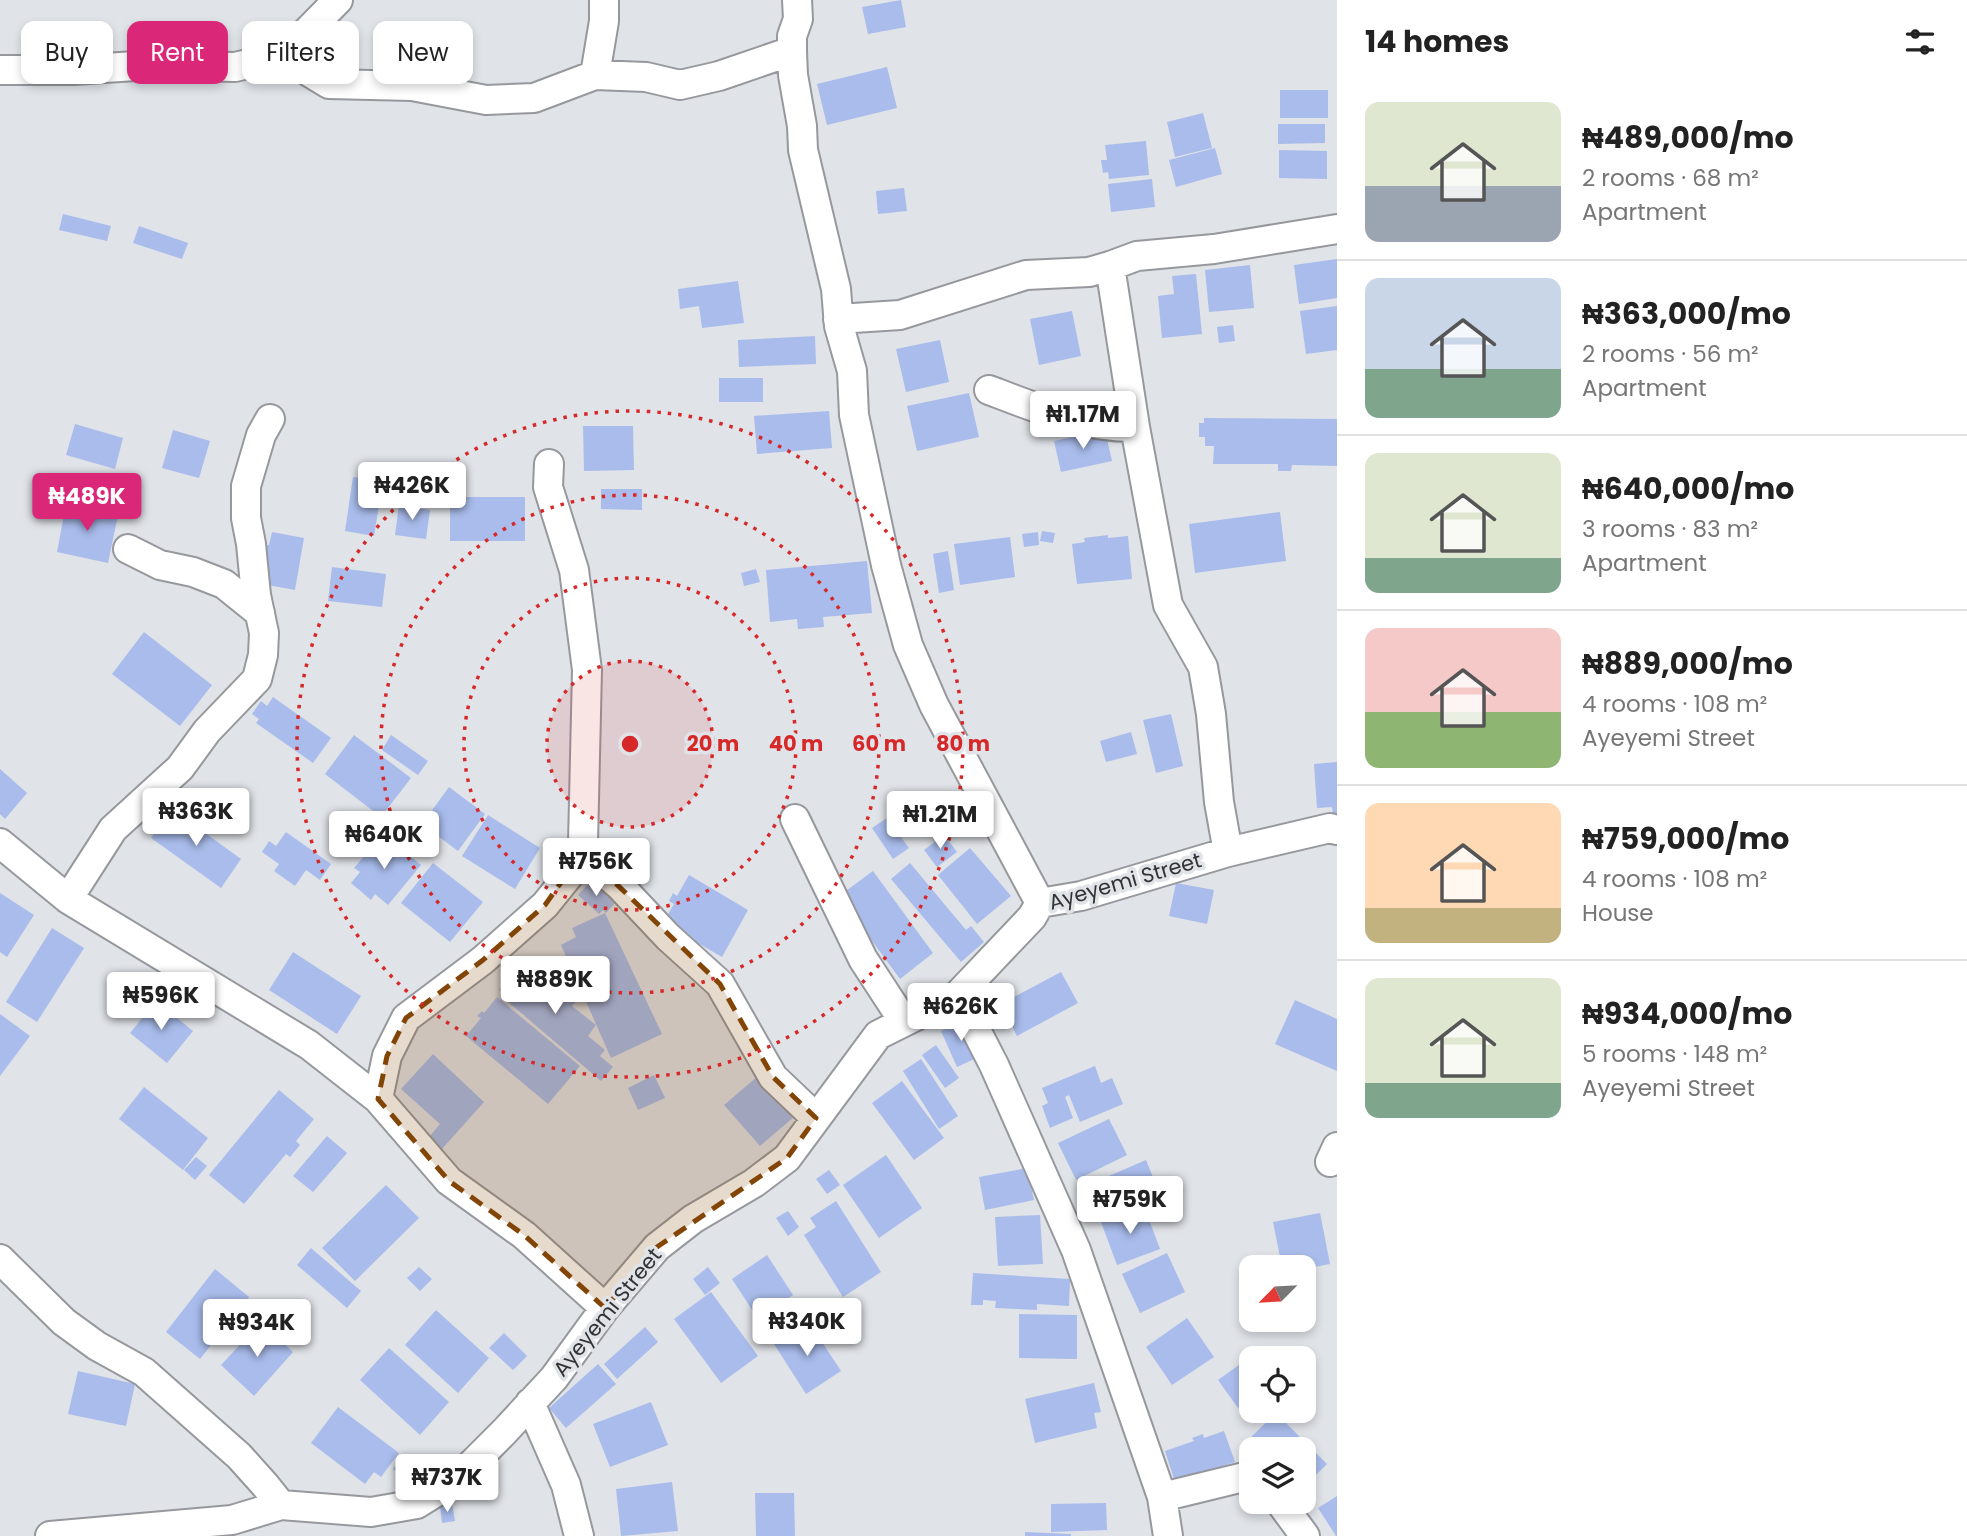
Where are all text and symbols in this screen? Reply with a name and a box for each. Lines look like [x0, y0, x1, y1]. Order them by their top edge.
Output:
text: 14 homes [1365, 20, 1509, 63]
chip: Buy [21, 21, 113, 84]
chip: Rent [127, 21, 228, 84]
chip: Filters [242, 21, 359, 84]
chip: New [373, 21, 473, 84]
icon: filters [1901, 23, 1939, 61]
text: ₦489,000/mo [1582, 116, 1794, 159]
icon: home [1421, 130, 1505, 214]
text: 2 rooms · 68 m² [1582, 162, 1759, 194]
text: Apartment [1582, 196, 1707, 228]
text: ₦363,000/mo [1582, 292, 1791, 335]
icon: home [1421, 306, 1505, 390]
text: 2 rooms · 56 m² [1582, 338, 1759, 370]
text: Apartment [1582, 372, 1707, 404]
pin: ₦1.17M [1026, 392, 1140, 451]
text: ₦1.17M [1046, 398, 1120, 430]
pin: ₦426K [363, 462, 461, 522]
text: ₦640,000/mo [1582, 467, 1794, 510]
text: ₦426K [374, 469, 450, 501]
pin: ₦489K [38, 474, 136, 533]
text: ₦489K [48, 480, 126, 512]
icon: home [1421, 481, 1505, 565]
text: 3 rooms · 83 m² [1582, 513, 1758, 545]
text: Apartment [1582, 547, 1707, 579]
text: ₦889,000/mo [1582, 642, 1793, 685]
icon: home [1421, 656, 1505, 740]
text: 4 rooms · 108 m² [1582, 688, 1767, 720]
text: Ayeyemi Street [1582, 722, 1755, 754]
text: 20 m [687, 729, 739, 758]
text: 40 m [769, 729, 823, 758]
text: 60 m [852, 729, 906, 758]
text: 80 m [936, 729, 990, 758]
centre of rings [618, 732, 642, 756]
pin: ₦363K [147, 788, 245, 848]
pin: ₦1.21M [883, 792, 997, 851]
text: ₦363K [158, 795, 234, 827]
text: ₦1.21M [903, 798, 977, 830]
pin: ₦640K [335, 812, 433, 871]
text: ₦759,000/mo [1582, 817, 1789, 860]
text: ₦640K [345, 818, 423, 850]
icon: home [1421, 831, 1505, 915]
pin: ₦756K [547, 838, 645, 898]
text: ₦756K [559, 845, 633, 877]
street label: Ayeyemi Street [1045, 845, 1205, 917]
text: 4 rooms · 108 m² [1582, 863, 1767, 895]
text: House [1582, 897, 1654, 929]
pin: ₦889K [506, 956, 604, 1016]
text: ₦889K [517, 963, 593, 995]
pin: ₦596K [112, 972, 210, 1032]
text: ₦596K [123, 979, 199, 1011]
pin: ₦626K [912, 984, 1010, 1043]
text: ₦626K [923, 990, 999, 1022]
text: ₦934,000/mo [1582, 992, 1792, 1035]
icon: home [1421, 1006, 1505, 1090]
text: 5 rooms · 148 m² [1582, 1038, 1767, 1070]
text: Ayeyemi Street [1582, 1072, 1755, 1104]
pin: ₦759K [1081, 1176, 1179, 1236]
text: ₦759K [1093, 1183, 1167, 1215]
street label: Ayeyemi Street [546, 1242, 668, 1382]
north arrow [1239, 1255, 1316, 1332]
map controls [1239, 1255, 1316, 1514]
pin: ₦340K [758, 1298, 856, 1358]
pin: ₦934K [208, 1300, 306, 1359]
text: ₦340K [768, 1305, 846, 1337]
text: ₦934K [219, 1306, 295, 1338]
button: locate [1239, 1346, 1316, 1423]
button: layers [1239, 1437, 1316, 1514]
pin: ₦737K [398, 1454, 496, 1514]
text: ₦737K [411, 1461, 483, 1493]

